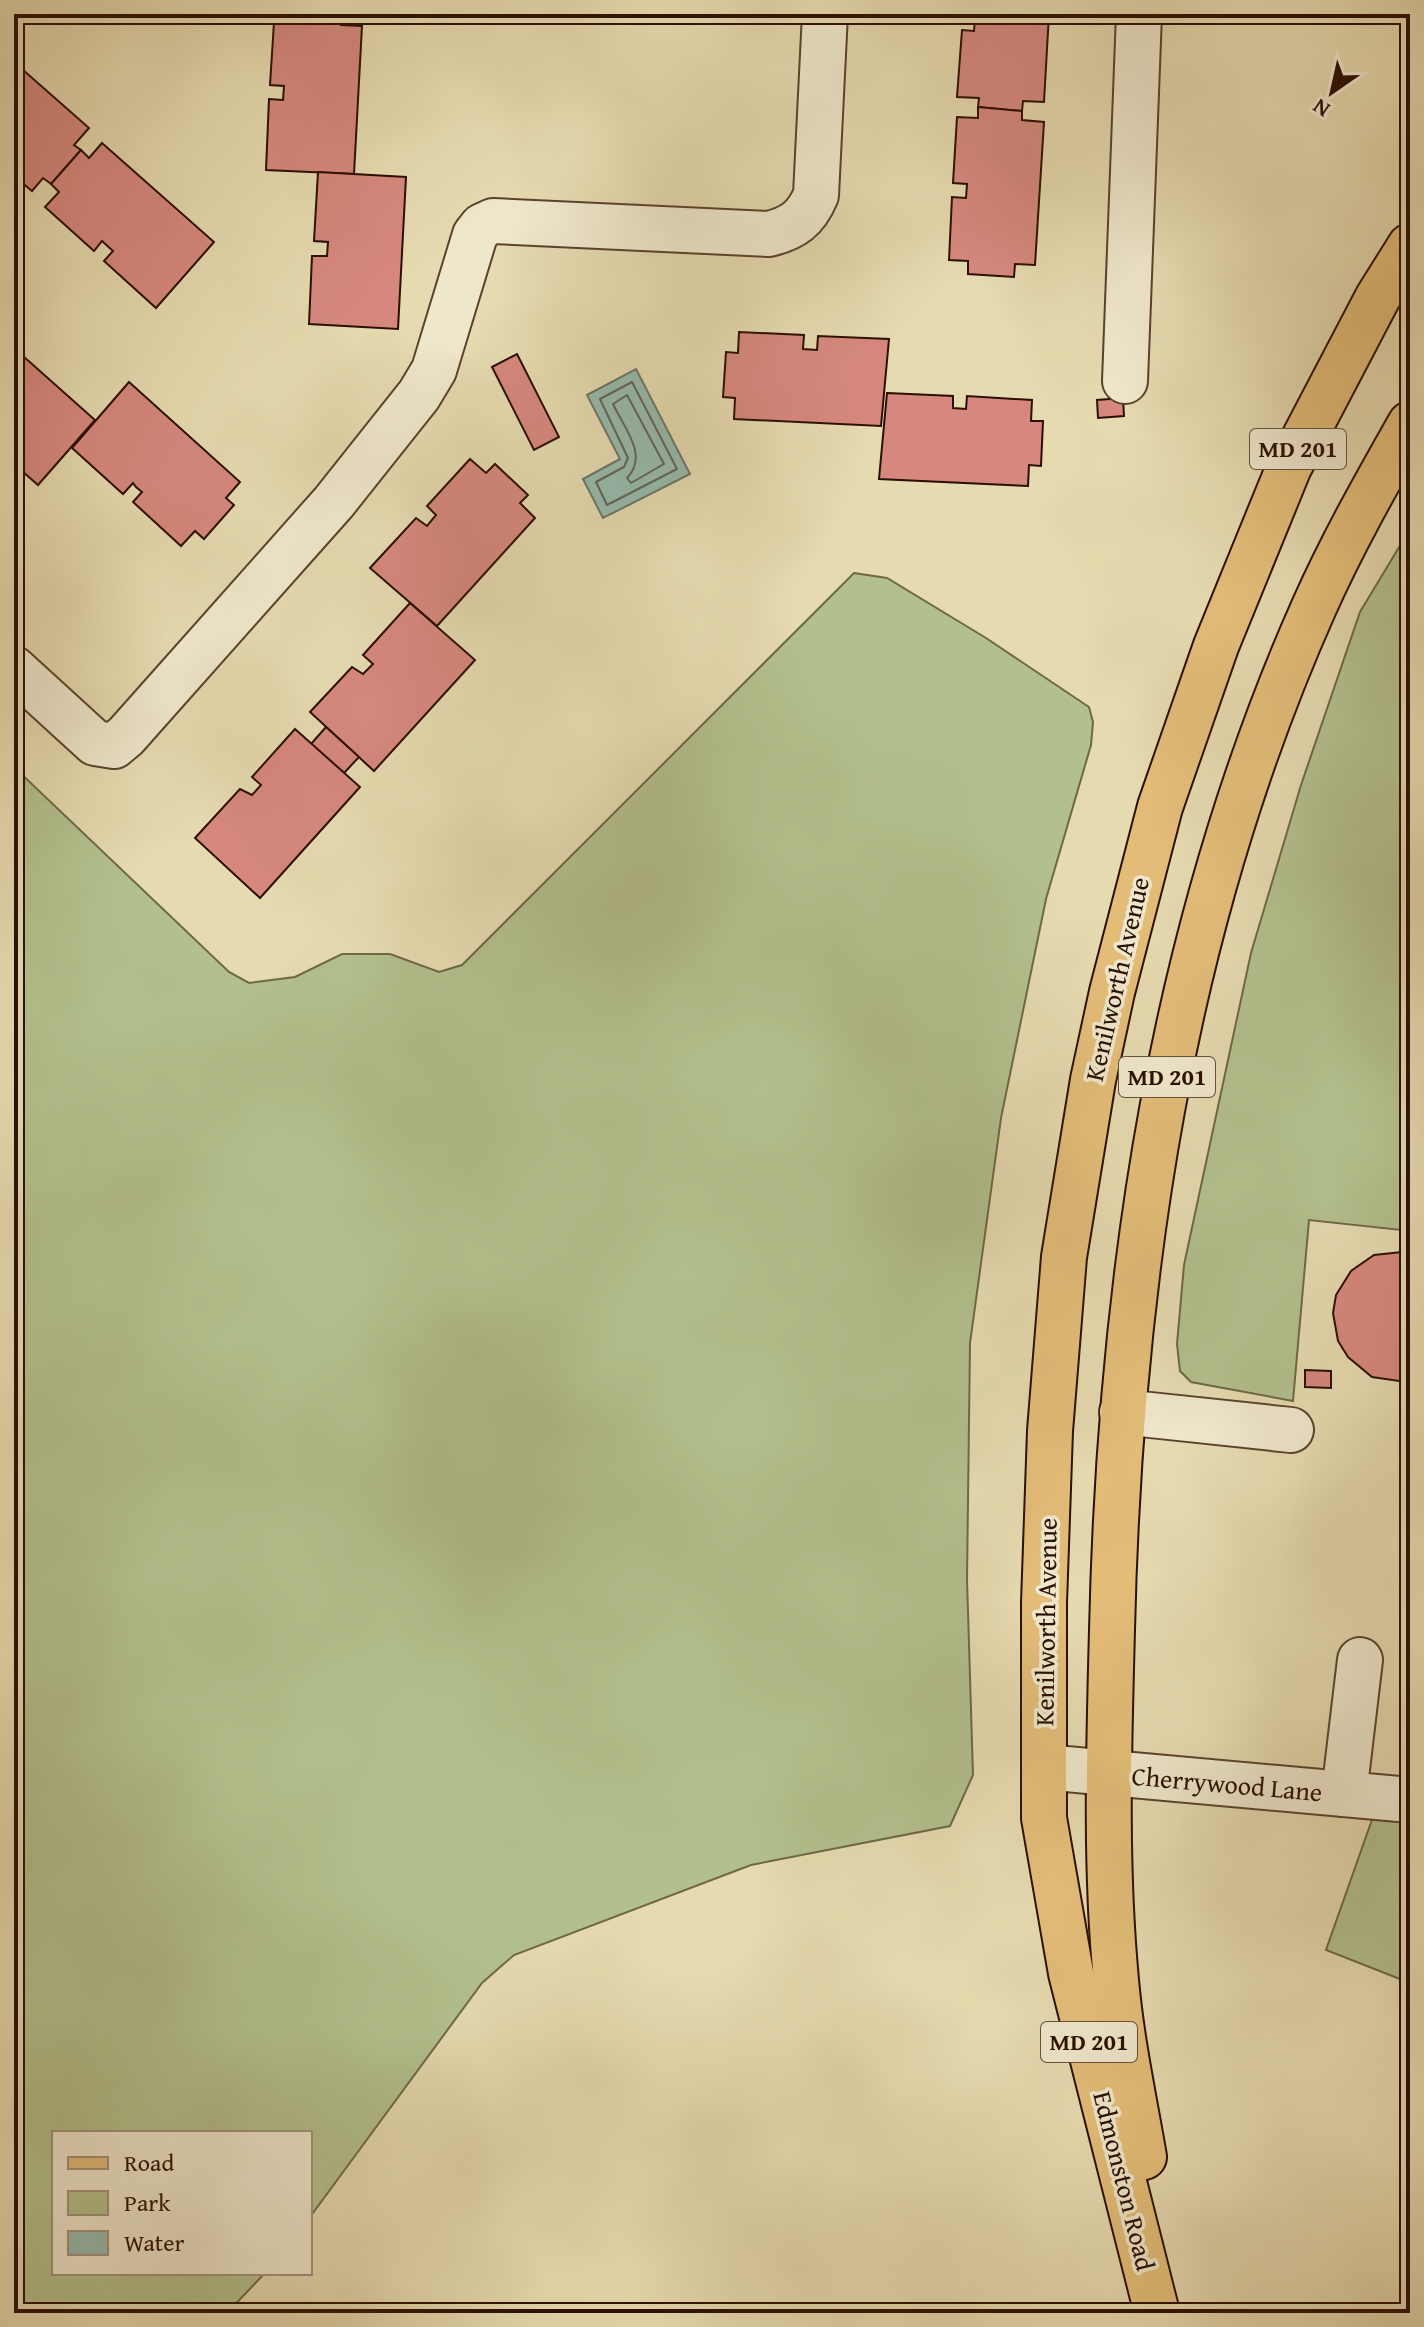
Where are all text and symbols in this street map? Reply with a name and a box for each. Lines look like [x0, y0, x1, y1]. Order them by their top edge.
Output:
north arrow [1292, 52, 1372, 132]
text: N [1306, 91, 1336, 126]
road number: MD 201 [1250, 429, 1346, 469]
street label: Kenilworth Avenue [1074, 873, 1159, 1085]
road number: MD 201 [1119, 1057, 1215, 1097]
street label: Kenilworth Avenue [1024, 1518, 1067, 1726]
street label: Cherrywood Lane [1130, 1756, 1324, 1811]
road number: MD 201 [1041, 2022, 1137, 2062]
street label: Edmonston Road [1083, 2087, 1166, 2275]
legend [52, 2131, 312, 2275]
text: Road [124, 2145, 174, 2180]
text: Park [124, 2185, 171, 2220]
text: Water [124, 2225, 185, 2260]

